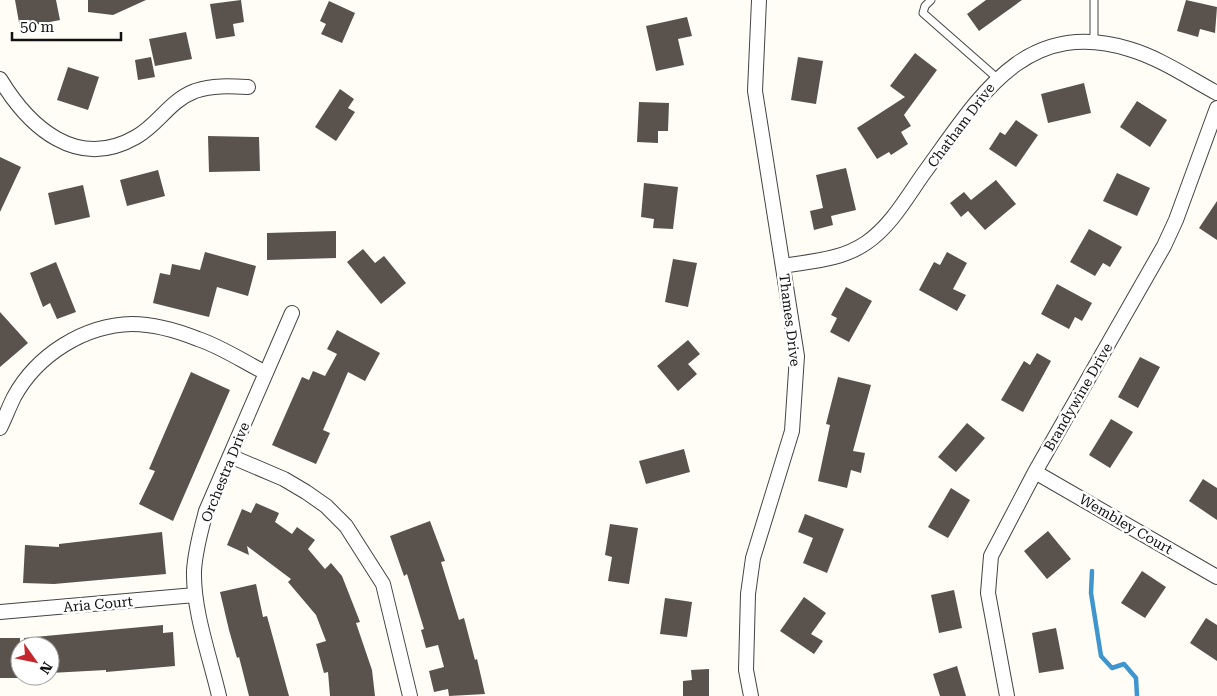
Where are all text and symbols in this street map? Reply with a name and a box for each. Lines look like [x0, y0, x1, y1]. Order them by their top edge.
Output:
scale bar [12, 10, 121, 42]
text: 50 m [20, 18, 55, 36]
street label: Chatham Drive [924, 80, 998, 170]
street label: Thames Drive [776, 273, 804, 368]
street label: Brandywine Drive [1041, 340, 1116, 454]
street label: Orchestra Drive [198, 419, 252, 524]
street label: Wembley Court [1076, 491, 1176, 557]
street label: Aria Court [63, 593, 133, 615]
north arrow [10, 636, 60, 686]
text: N [36, 659, 56, 677]

